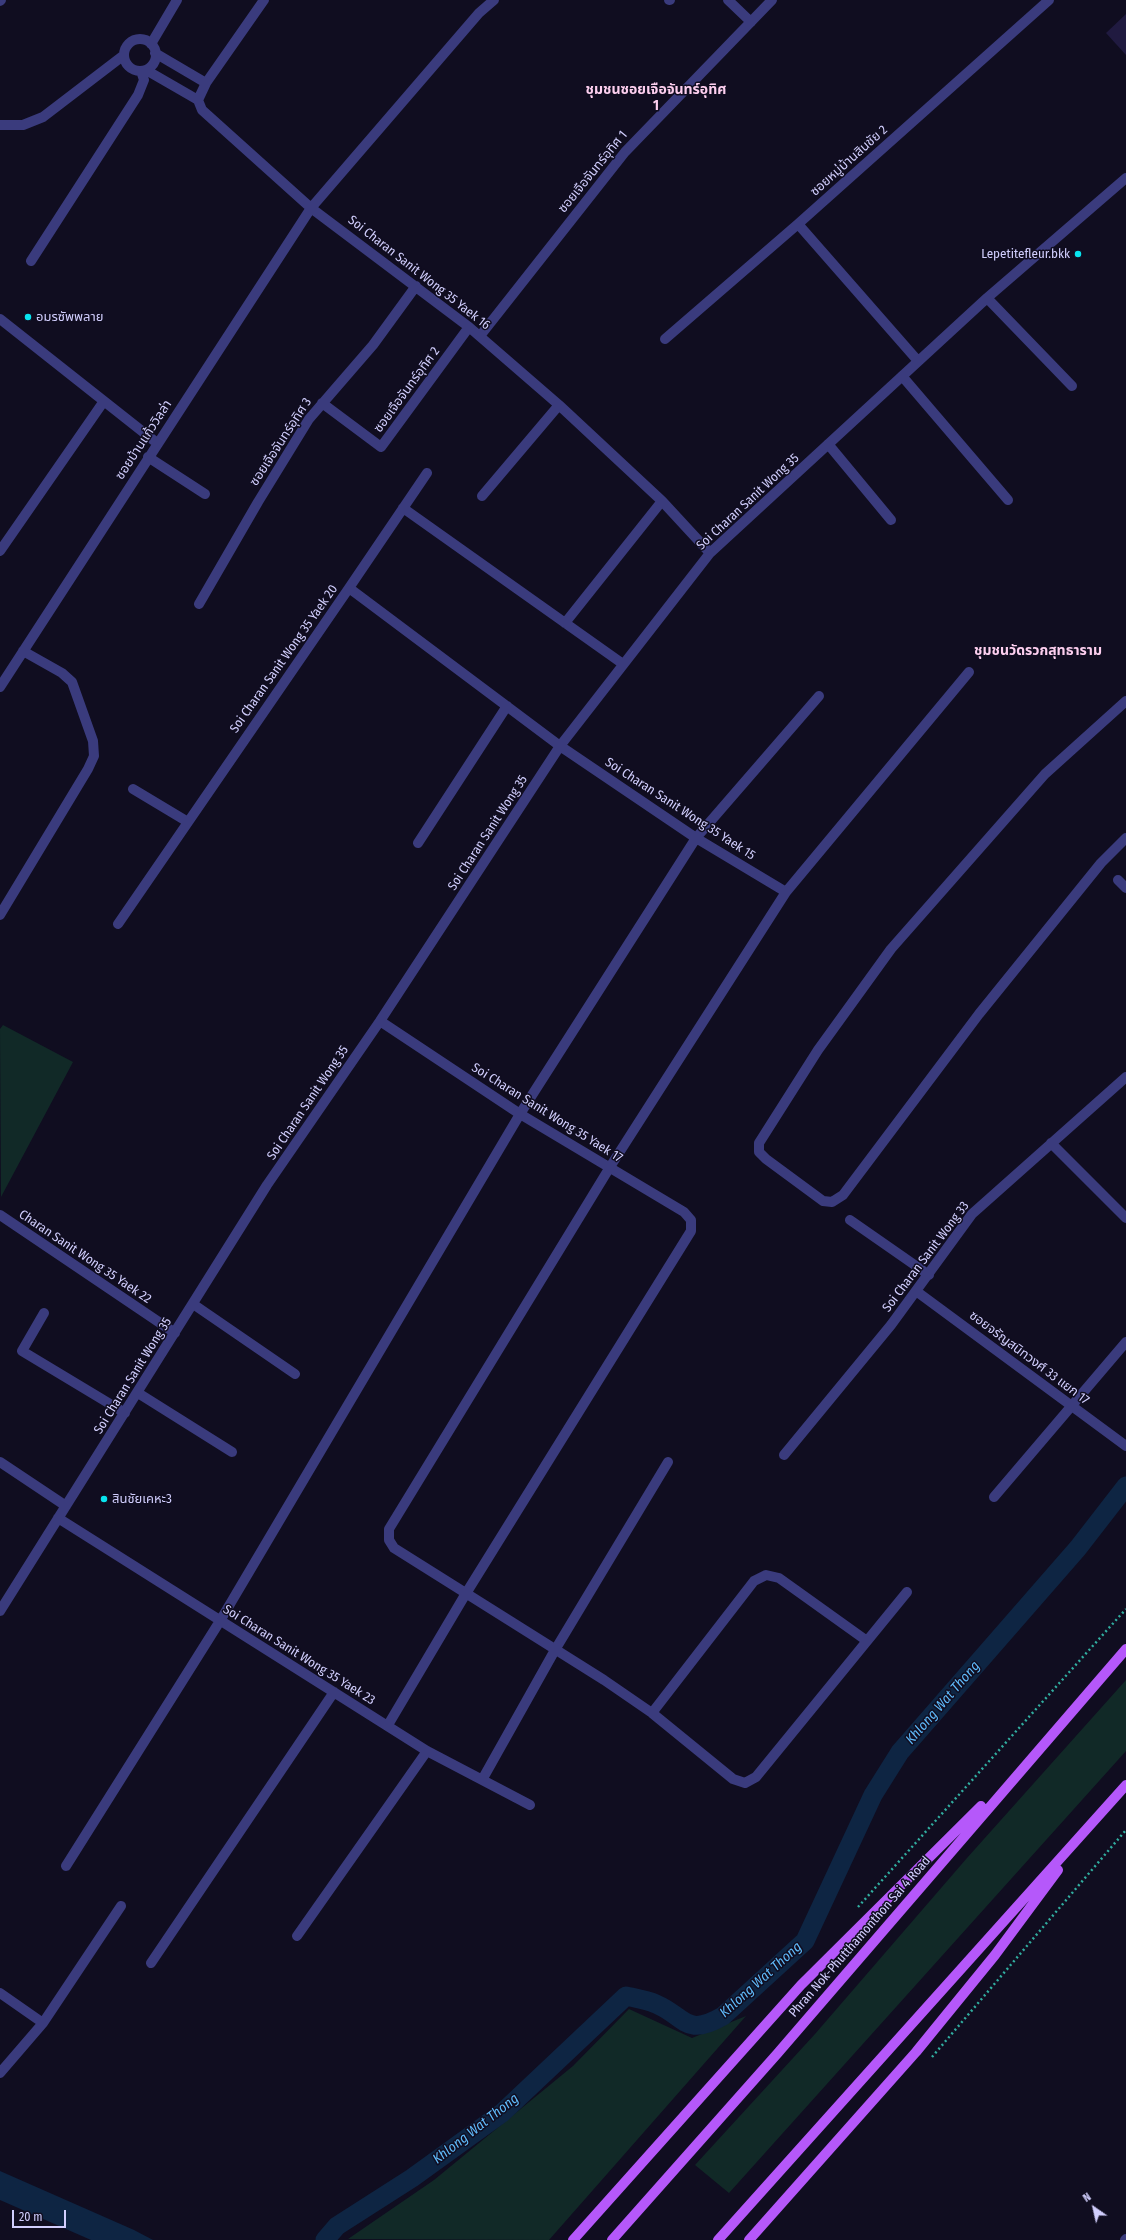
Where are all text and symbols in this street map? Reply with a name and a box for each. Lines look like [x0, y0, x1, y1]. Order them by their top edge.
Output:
district label: ชุมชนซอยเจือจันทร์อุทิศ 1 [586, 82, 726, 114]
street label: ซอยหมู่บ้านสินชัย 2 [807, 122, 891, 200]
street label: ซอยเจือจันทร์อุทิศ 1 [555, 128, 631, 216]
street label: Soi Charan Sanit Wong 35 Yaek 16 [345, 213, 493, 333]
place label: Lepetitefleur.bkk [981, 246, 1070, 262]
marker: Lepetitefleur.bkk [1073, 249, 1083, 259]
place label: อมรซัพพลาย [36, 309, 104, 325]
marker: อมรซัพพลาย [23, 312, 33, 322]
street label: ซอยเจือจันทร์อุทิศ 2 [371, 344, 443, 436]
street label: ซอยเจือจันทร์อุทิศ 3 [247, 395, 315, 489]
street label: ซอยบ้านแก้ววิลล่า [113, 397, 175, 483]
street label: Soi Charan Sanit Wong 35 [694, 451, 802, 553]
street label: Soi Charan Sanit Wong 35 Yaek 20 [227, 582, 341, 736]
district label: ชุมชนวัดรวกสุทธาราม [974, 643, 1102, 659]
street label: Soi Charan Sanit Wong 35 Yaek 15 [602, 755, 758, 863]
street label: Soi Charan Sanit Wong 35 [445, 772, 531, 894]
street label: Soi Charan Sanit Wong 35 [264, 1043, 352, 1163]
street label: Soi Charan Sanit Wong 35 Yaek 17 [469, 1060, 625, 1166]
street label: Soi Charan Sanit Wong 33 [879, 1199, 973, 1315]
street label: Charan Sanit Wong 35 Yaek 22 [16, 1207, 154, 1307]
street label: ซอยจรัญสนิทวงศ์ 33 แยก 17 [966, 1308, 1092, 1408]
street label: Soi Charan Sanit Wong 35 [91, 1315, 175, 1437]
place label: สินชัยเคหะ3 [112, 1491, 172, 1507]
marker: สินชัยเคหะ3 [99, 1494, 109, 1504]
street label: Soi Charan Sanit Wong 35 Yaek 23 [220, 1602, 378, 1708]
water label: Khlong Wat Thong [902, 1658, 984, 1748]
street label: Phran Nok-Phutthamonthon Sai 4 Road [786, 1853, 934, 2021]
water label: Khlong Wat Thong [717, 1939, 805, 2021]
water label: Khlong Wat Thong [430, 2090, 522, 2168]
north arrow [1074, 2188, 1114, 2228]
text: N [1081, 2190, 1093, 2205]
scale bar [14, 2202, 68, 2228]
text: 20 m [19, 2210, 43, 2224]

